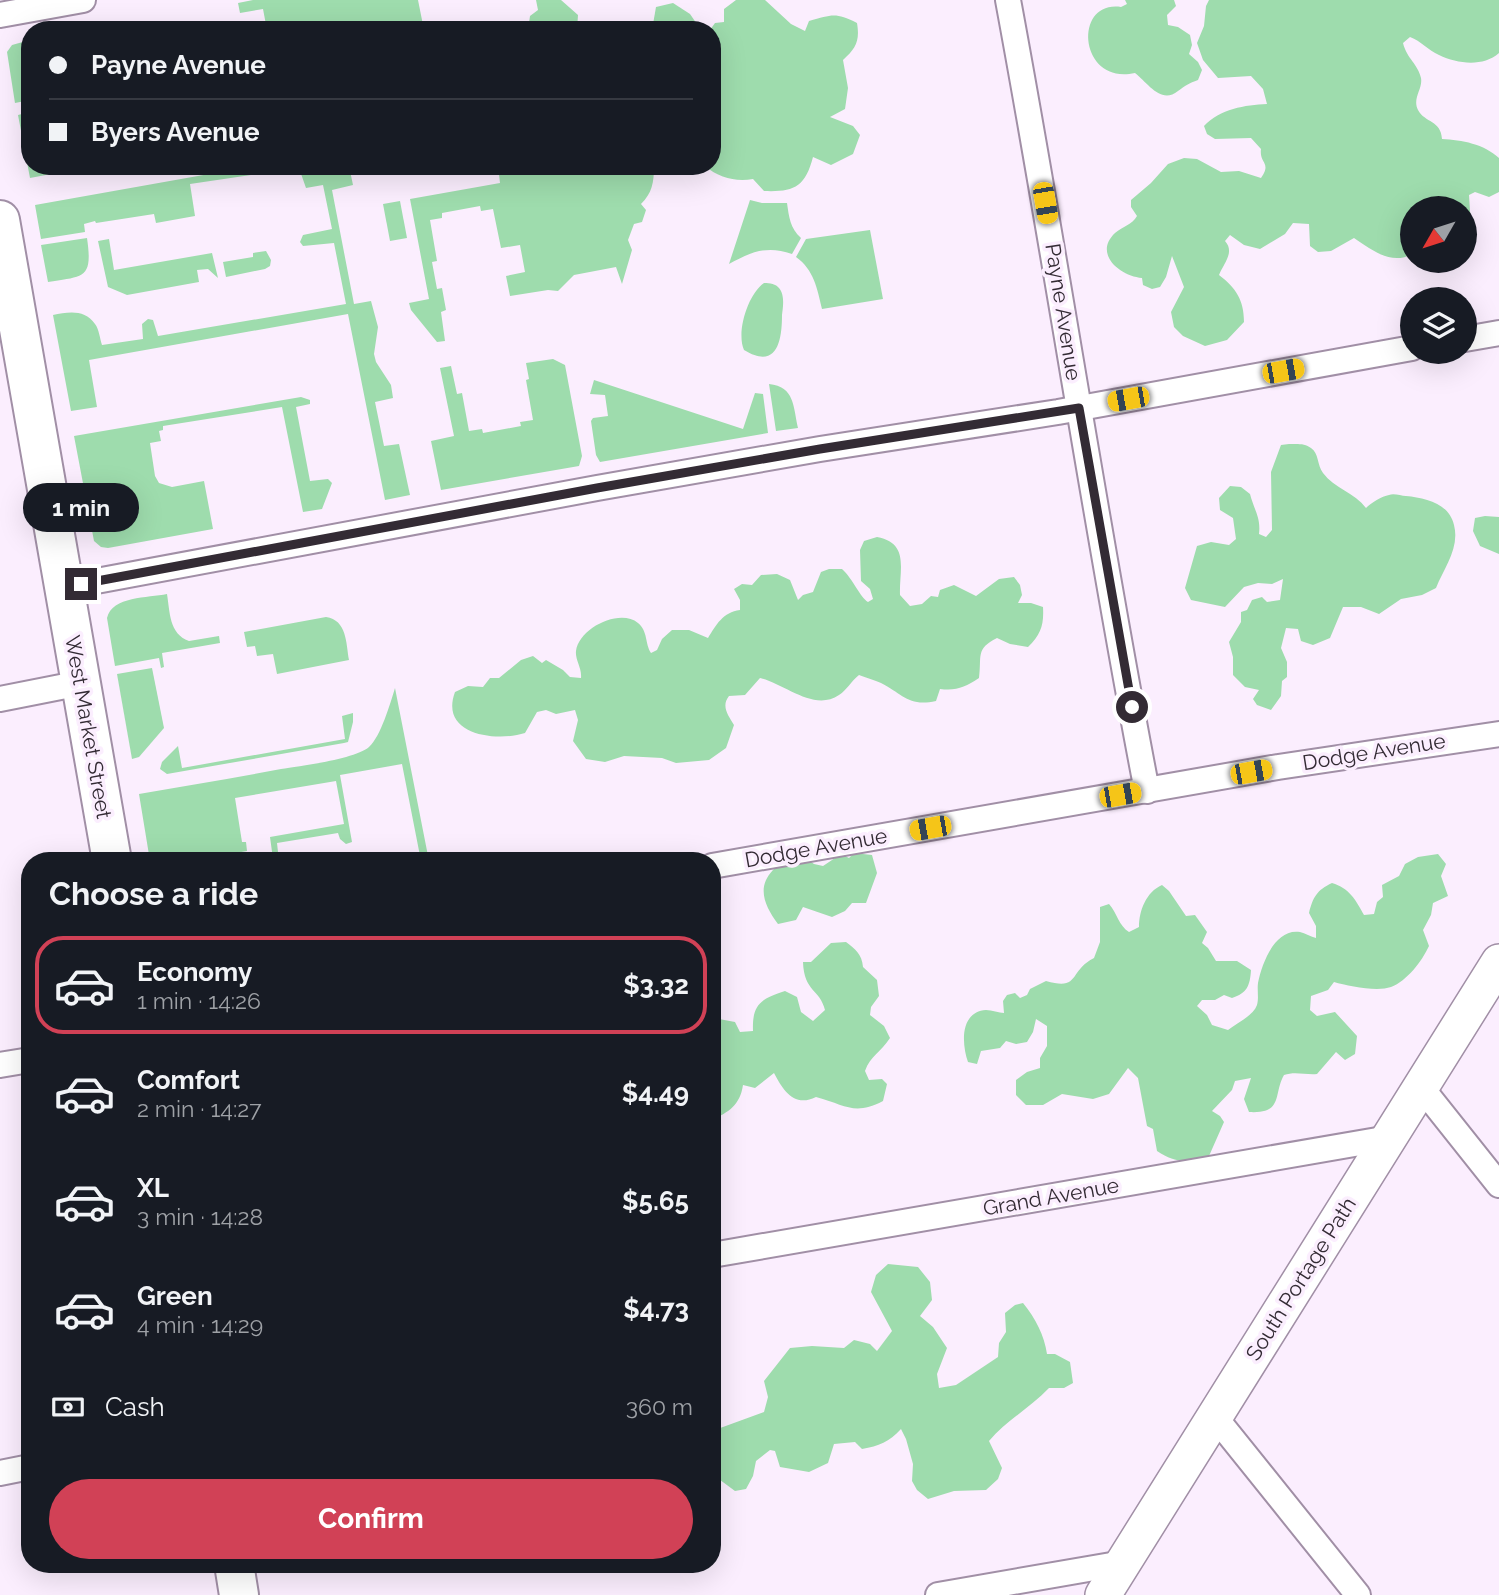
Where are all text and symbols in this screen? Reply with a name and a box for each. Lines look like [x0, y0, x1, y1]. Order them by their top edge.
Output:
text: Payne Avenue [91, 50, 266, 80]
text: Byers Avenue [91, 117, 260, 147]
car [1032, 180, 1059, 226]
north arrow [1400, 196, 1477, 273]
map controls [1400, 196, 1477, 364]
street label: Payne Avenue [1040, 242, 1087, 382]
button: layers [1400, 287, 1477, 364]
car [1261, 357, 1306, 385]
car [1106, 385, 1151, 413]
callout: 1 min [23, 482, 139, 532]
text: 1 min [52, 494, 110, 521]
route end [65, 568, 97, 600]
street label: West Market Street [60, 633, 117, 821]
route start [1116, 691, 1148, 723]
street label: Dodge Avenue [1301, 728, 1447, 775]
car [1229, 758, 1274, 786]
car [1098, 781, 1143, 809]
car [908, 814, 953, 842]
street label: Dodge Avenue [743, 823, 889, 872]
text: Choose a ride [49, 875, 258, 912]
icon: car [53, 954, 116, 1017]
text: Economy [137, 957, 252, 987]
text: $3.32 [623, 970, 689, 1000]
text: 1 min · 14:26 [137, 987, 261, 1014]
icon: car [53, 1062, 116, 1125]
text: Comfort [137, 1065, 240, 1095]
text: $4.49 [622, 1078, 689, 1108]
text: 2 min · 14:27 [137, 1095, 262, 1122]
icon: car [53, 1170, 116, 1233]
street label: Grand Avenue [981, 1172, 1121, 1221]
text: XL [137, 1173, 169, 1203]
text: $5.65 [622, 1186, 689, 1216]
street label: South Portage Path [1240, 1192, 1361, 1365]
text: 3 min · 14:28 [137, 1203, 263, 1230]
icon: car [53, 1278, 116, 1341]
text: Green [137, 1281, 213, 1311]
text: $4.73 [623, 1294, 689, 1324]
text: 4 min · 14:29 [137, 1311, 263, 1338]
icon: cash [49, 1388, 87, 1426]
text: Cash [105, 1392, 165, 1422]
text: 360 m [626, 1393, 693, 1420]
button: Confirm [49, 1479, 693, 1559]

